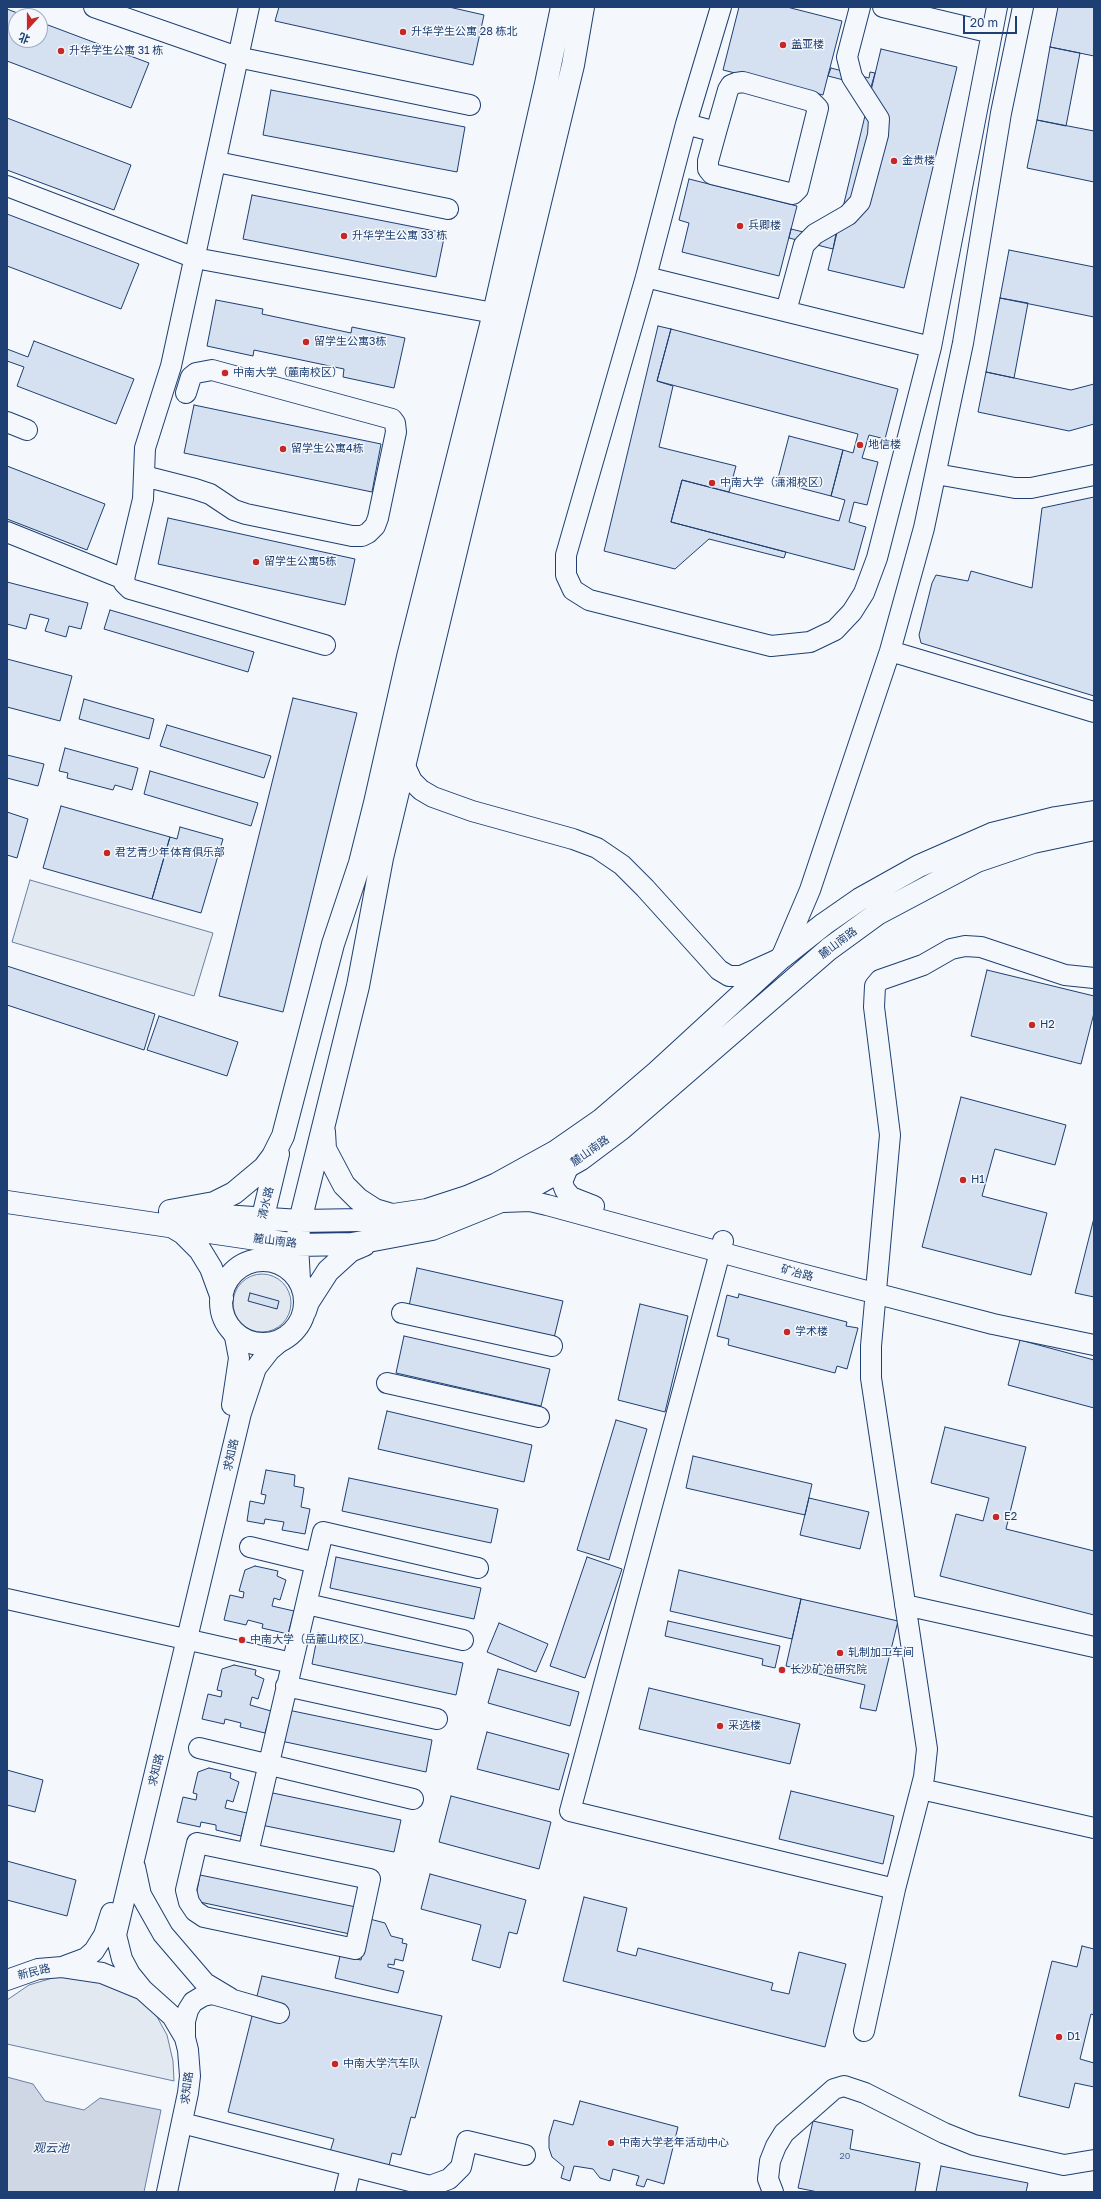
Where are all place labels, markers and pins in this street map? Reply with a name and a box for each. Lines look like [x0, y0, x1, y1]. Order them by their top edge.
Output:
place label: 升华学生公寓 28 栋北 [411, 25, 518, 39]
marker: 升华学生公寓 28 栋北 [398, 27, 408, 37]
place label: 盖亚楼 [791, 38, 824, 52]
marker: 盖亚楼 [778, 40, 788, 50]
place label: 升华学生公寓 31 栋 [69, 44, 163, 58]
marker: 升华学生公寓 31 栋 [56, 46, 66, 56]
place label: 金贵楼 [902, 154, 935, 168]
marker: 金贵楼 [889, 156, 899, 166]
place label: 兵卿楼 [748, 219, 781, 233]
marker: 兵卿楼 [735, 221, 745, 231]
place label: 升华学生公寓 33 栋 [352, 229, 447, 243]
marker: 升华学生公寓 33 栋 [339, 231, 349, 241]
place label: 留学生公寓3栋 [314, 335, 386, 349]
marker: 留学生公寓3栋 [301, 337, 311, 347]
place label: 中南大学（麓南校区） [233, 366, 343, 380]
marker: 中南大学（麓南校区） [220, 368, 230, 378]
place label: 地信楼 [868, 438, 901, 452]
marker: 地信楼 [855, 440, 865, 450]
place label: 留学生公寓4栋 [291, 442, 364, 456]
marker: 留学生公寓4栋 [278, 444, 288, 454]
place label: 中南大学（潇湘校区） [720, 476, 830, 490]
marker: 中南大学（潇湘校区） [707, 478, 717, 488]
place label: 留学生公寓5栋 [264, 555, 336, 569]
marker: 留学生公寓5栋 [251, 557, 261, 567]
place label: 君艺青少年体育俱乐部 [115, 846, 225, 860]
marker: 君艺青少年体育俱乐部 [102, 848, 112, 858]
place label: H2 [1040, 1018, 1055, 1032]
marker: H2 [1027, 1020, 1037, 1030]
place label: H1 [971, 1173, 985, 1187]
marker: H1 [958, 1175, 968, 1185]
place label: 学术楼 [795, 1325, 828, 1339]
marker: 学术楼 [782, 1327, 792, 1337]
place label: E2 [1004, 1510, 1017, 1524]
marker: E2 [991, 1512, 1001, 1522]
place label: 中南大学（岳麓山校区） [250, 1633, 371, 1647]
marker: 中南大学（岳麓山校区） [237, 1635, 247, 1645]
place label: 轧制加工车间 [848, 1646, 914, 1660]
marker: 轧制加工车间 [835, 1648, 845, 1658]
place label: 长沙矿冶研究院 [790, 1663, 867, 1677]
marker: 长沙矿冶研究院 [777, 1665, 787, 1675]
place label: 采选楼 [728, 1719, 761, 1733]
marker: 采选楼 [715, 1721, 725, 1731]
place label: D1 [1067, 2030, 1080, 2044]
marker: D1 [1054, 2032, 1064, 2042]
place label: 中南大学汽车队 [343, 2057, 420, 2071]
marker: 中南大学汽车队 [330, 2059, 340, 2069]
place label: 中南大学老年活动中心 [619, 2136, 729, 2150]
marker: 中南大学老年活动中心 [606, 2138, 616, 2148]

